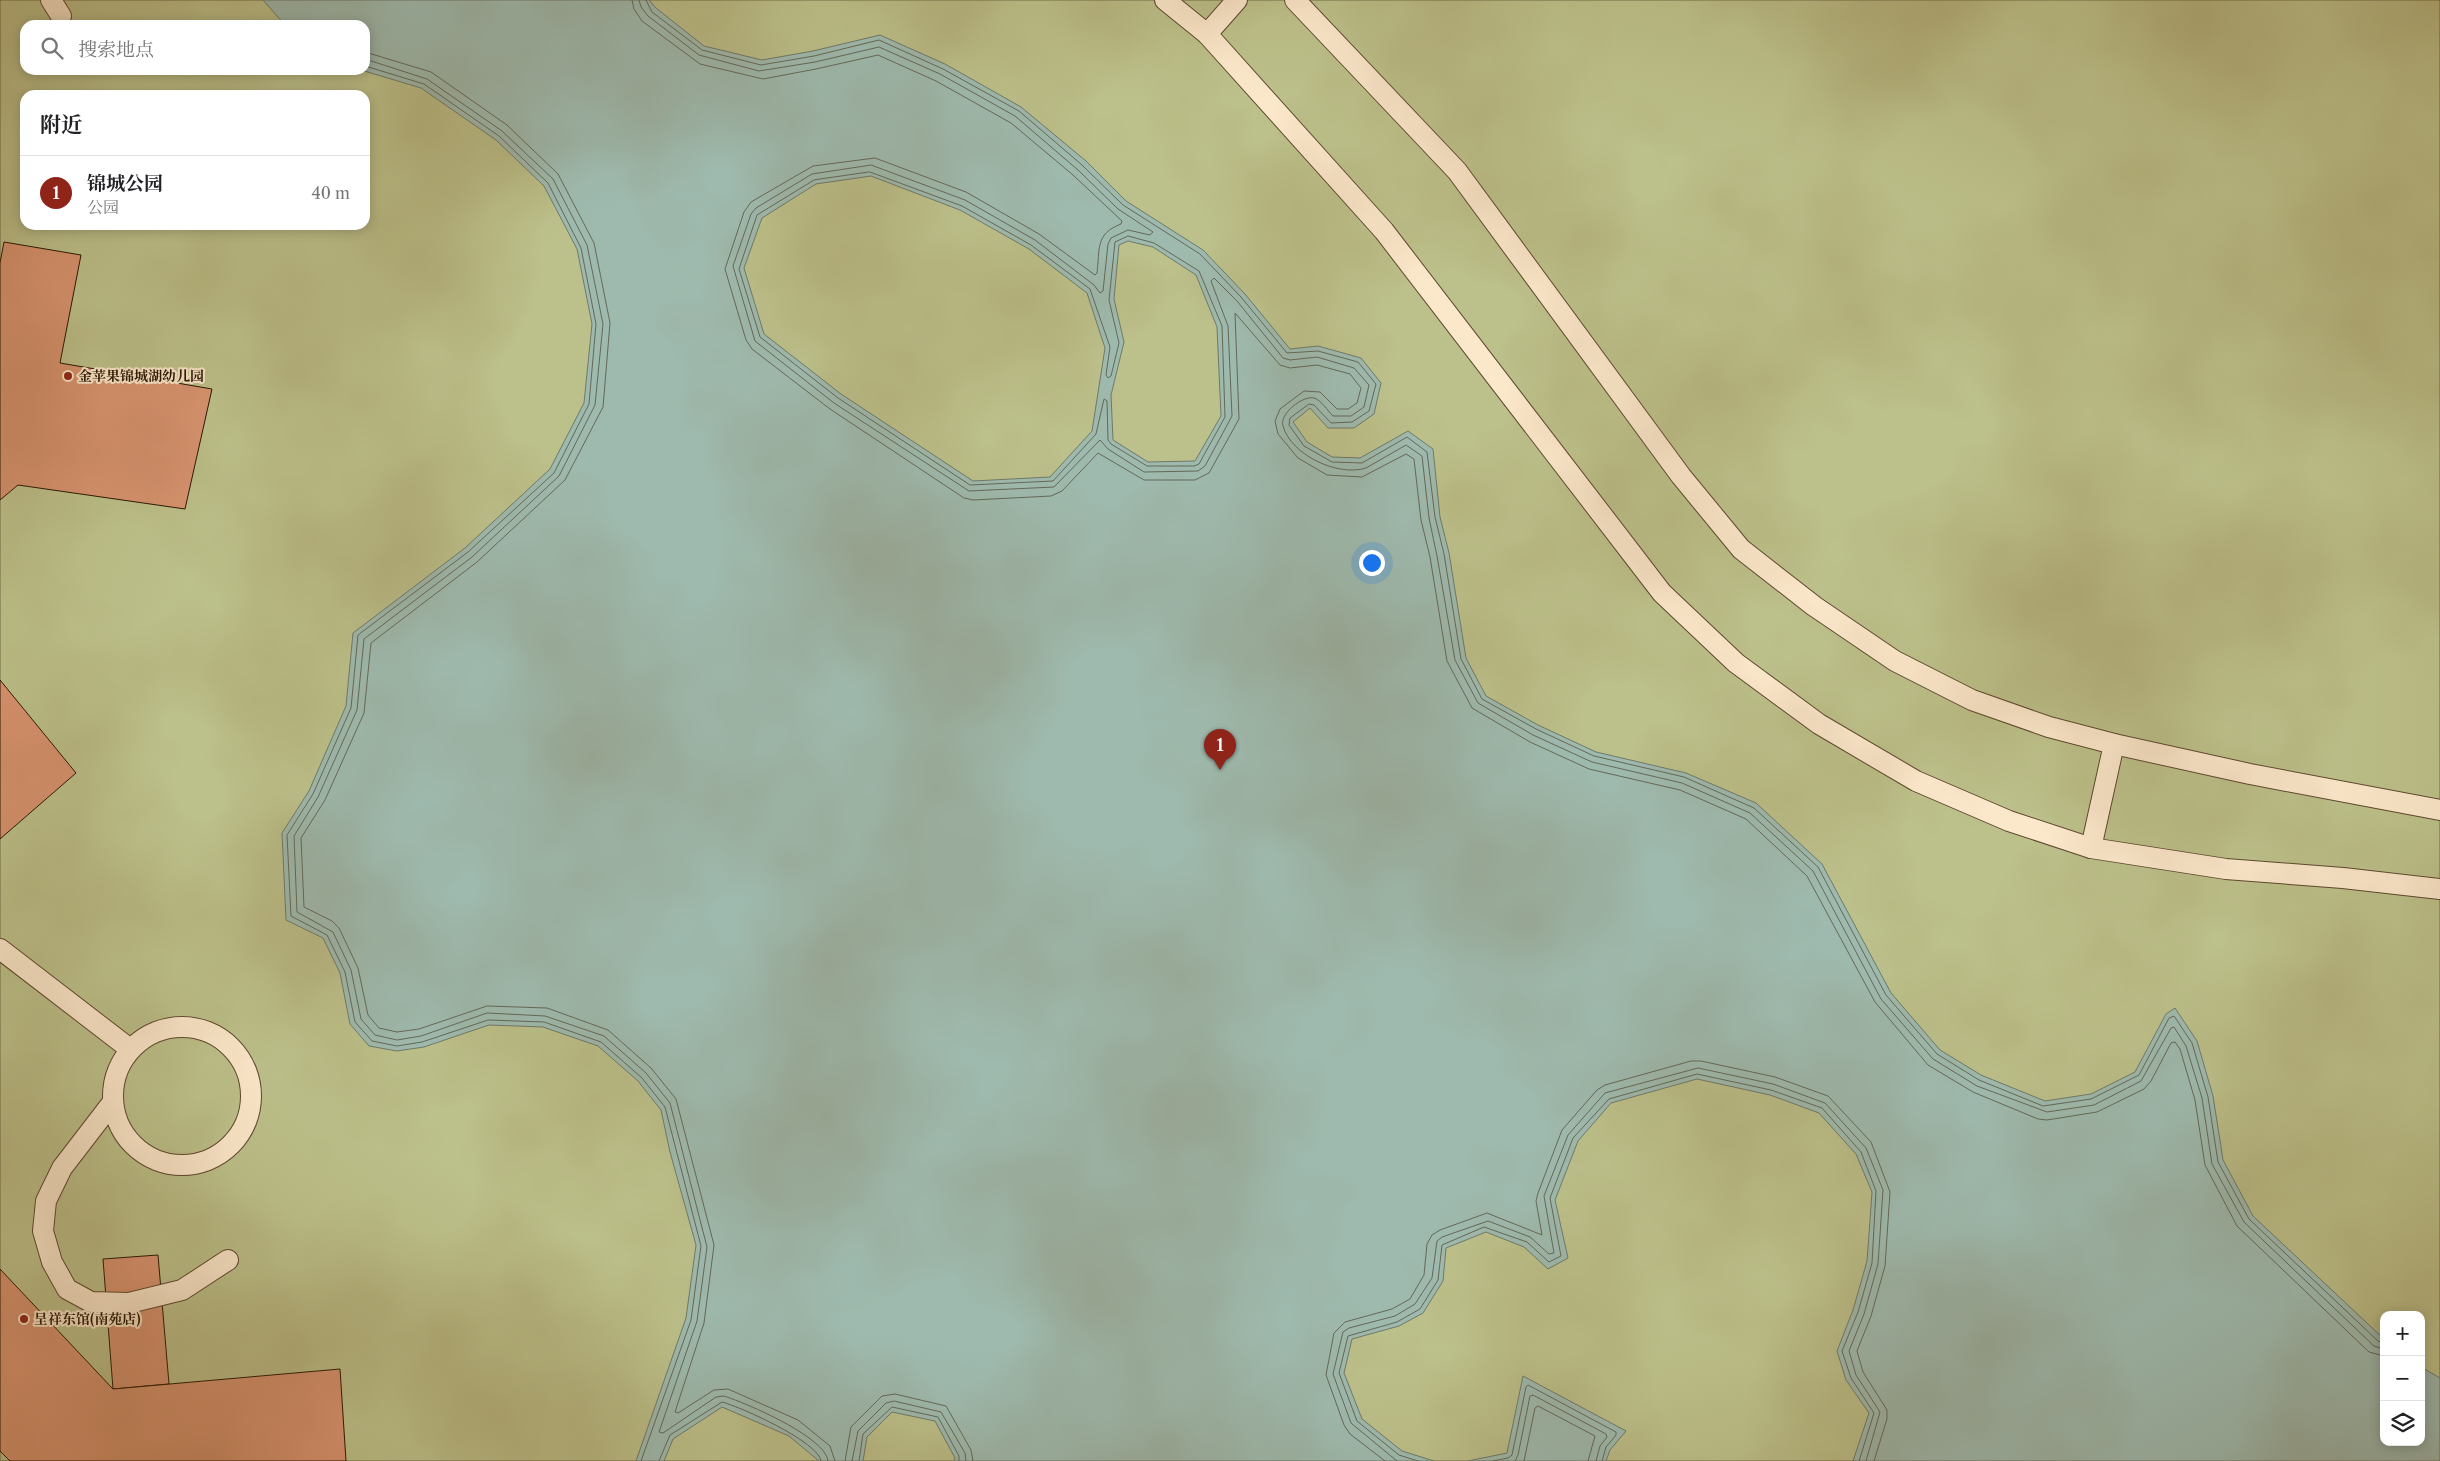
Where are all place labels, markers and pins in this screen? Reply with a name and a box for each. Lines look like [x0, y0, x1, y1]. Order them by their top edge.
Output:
place label: 金苹果锦城湖幼儿园 [78, 367, 204, 385]
marker: 金苹果锦城湖幼儿园 [62, 370, 74, 382]
pin: 1 [1204, 729, 1236, 770]
place label: 呈祥东馆(南苑店) [34, 1310, 141, 1328]
marker: 呈祥东馆(南苑店) [18, 1313, 30, 1325]

